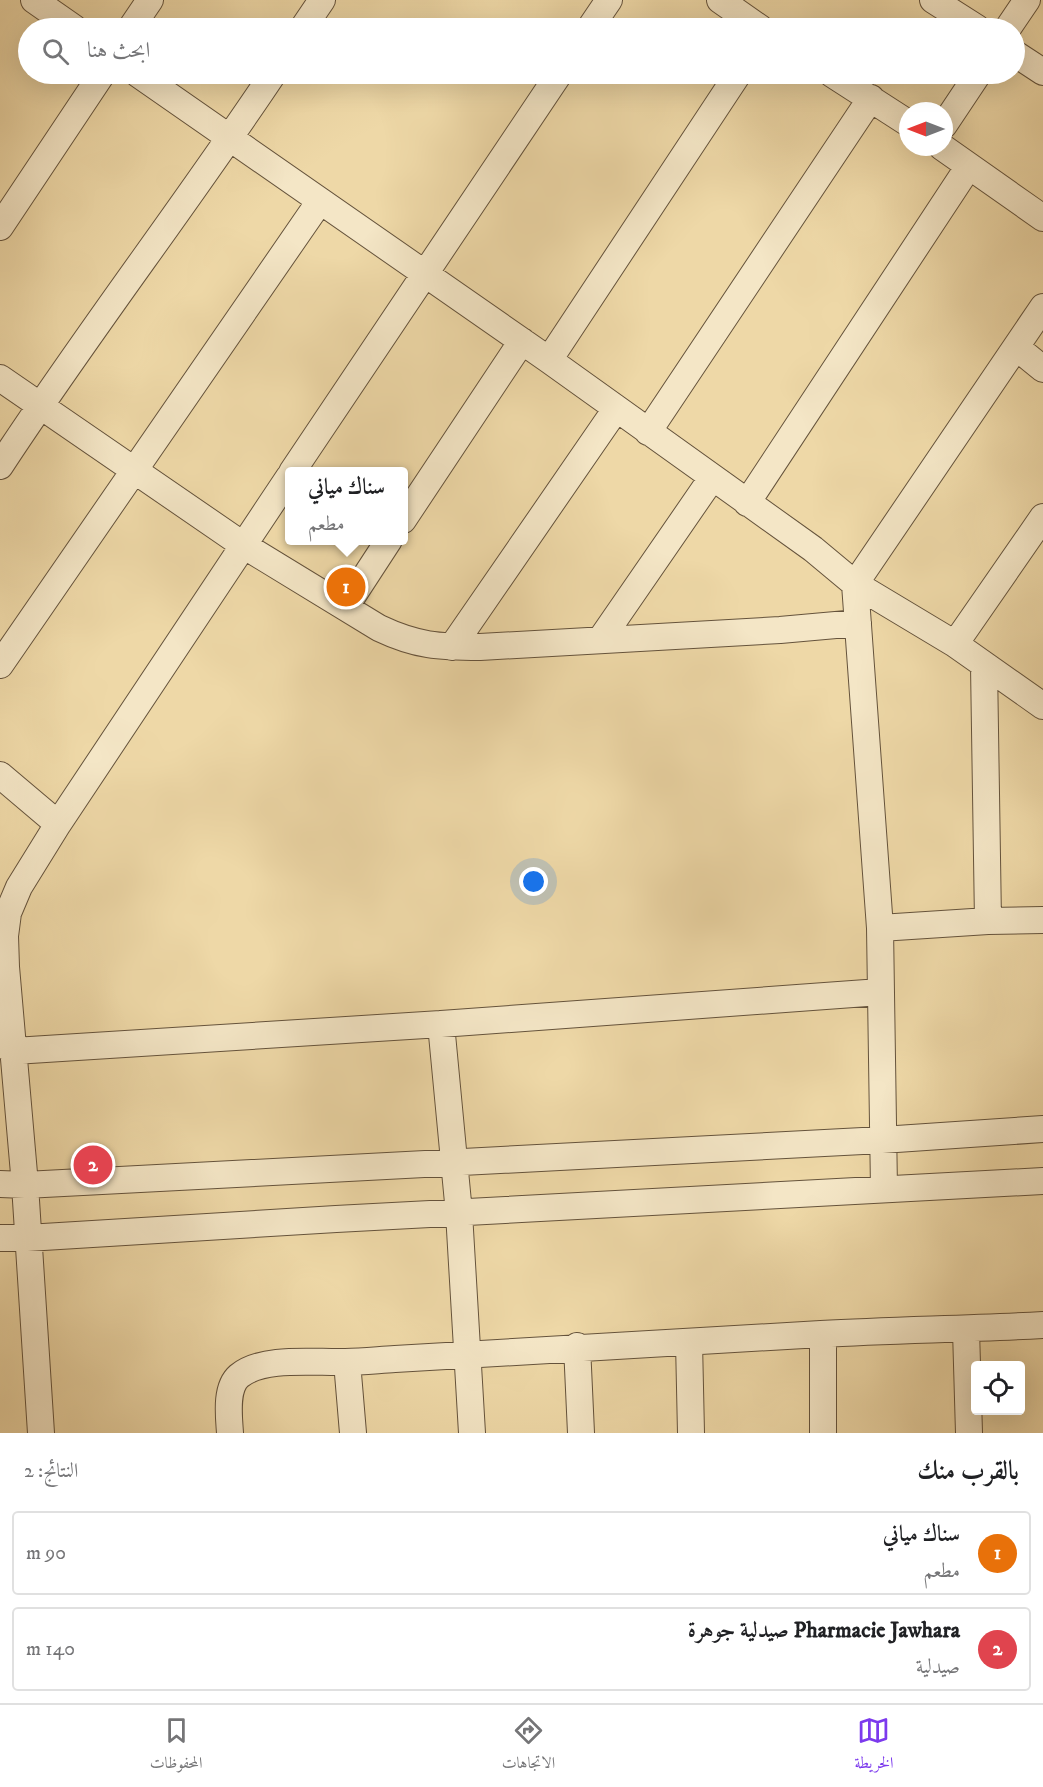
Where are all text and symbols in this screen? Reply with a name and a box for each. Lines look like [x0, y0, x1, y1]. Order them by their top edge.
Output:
search box [18, 18, 1025, 84]
icon: search [39, 35, 72, 68]
text: ابحث هنا [87, 37, 150, 64]
north arrow [899, 102, 953, 156]
popup [285, 467, 408, 545]
text: سناك مياني [308, 474, 385, 501]
text: مطعم [308, 512, 344, 537]
pin: 1 [326, 564, 366, 610]
your location [519, 867, 548, 896]
pin: 2 [74, 1142, 112, 1188]
map controls [971, 1361, 1025, 1415]
button: locate [971, 1361, 1025, 1415]
text: بالقرب منك [917, 1455, 1019, 1488]
text: النتائج: 2 [24, 1459, 78, 1484]
text: سناك مياني [883, 1521, 960, 1548]
text: 90 m [26, 1541, 66, 1566]
text: 1 [994, 1541, 1001, 1566]
text: مطعم [923, 1559, 960, 1584]
text: Pharmacie Jawhara صيدلية جوهرة [688, 1617, 960, 1644]
text: 140 m [26, 1637, 75, 1662]
text: 2 [993, 1637, 1002, 1662]
text: صيدلية [916, 1655, 960, 1680]
tab: المحفوظات [150, 1714, 202, 1778]
tab: الاتجاهات [502, 1714, 555, 1778]
tab: الخريطة [854, 1714, 893, 1778]

